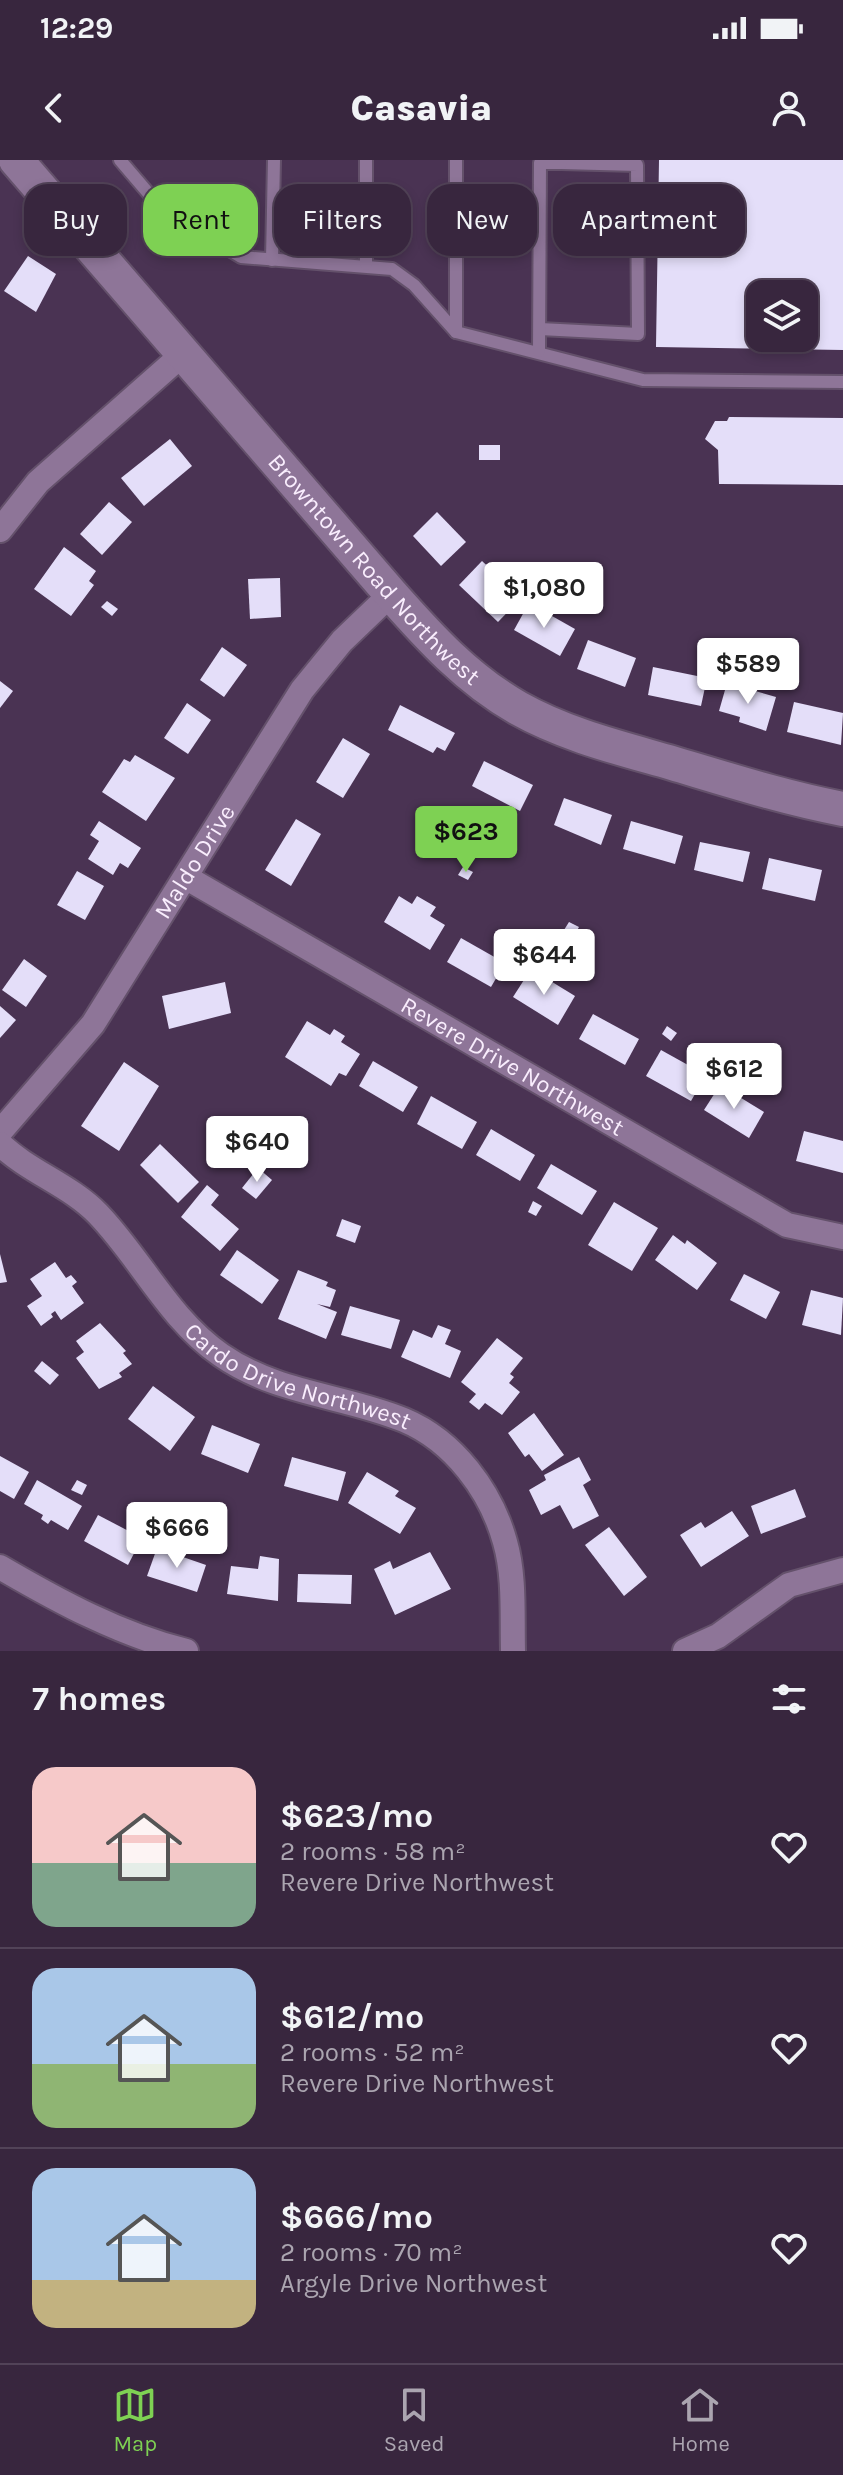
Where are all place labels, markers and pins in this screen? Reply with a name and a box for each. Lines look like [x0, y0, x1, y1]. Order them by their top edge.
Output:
pin: $1,080 [479, 562, 609, 630]
pin: $589 [701, 638, 795, 706]
pin: $623 [419, 806, 513, 874]
pin: $644 [497, 929, 591, 997]
pin: $612 [687, 1043, 781, 1111]
pin: $640 [210, 1116, 304, 1184]
pin: $666 [130, 1502, 224, 1570]

